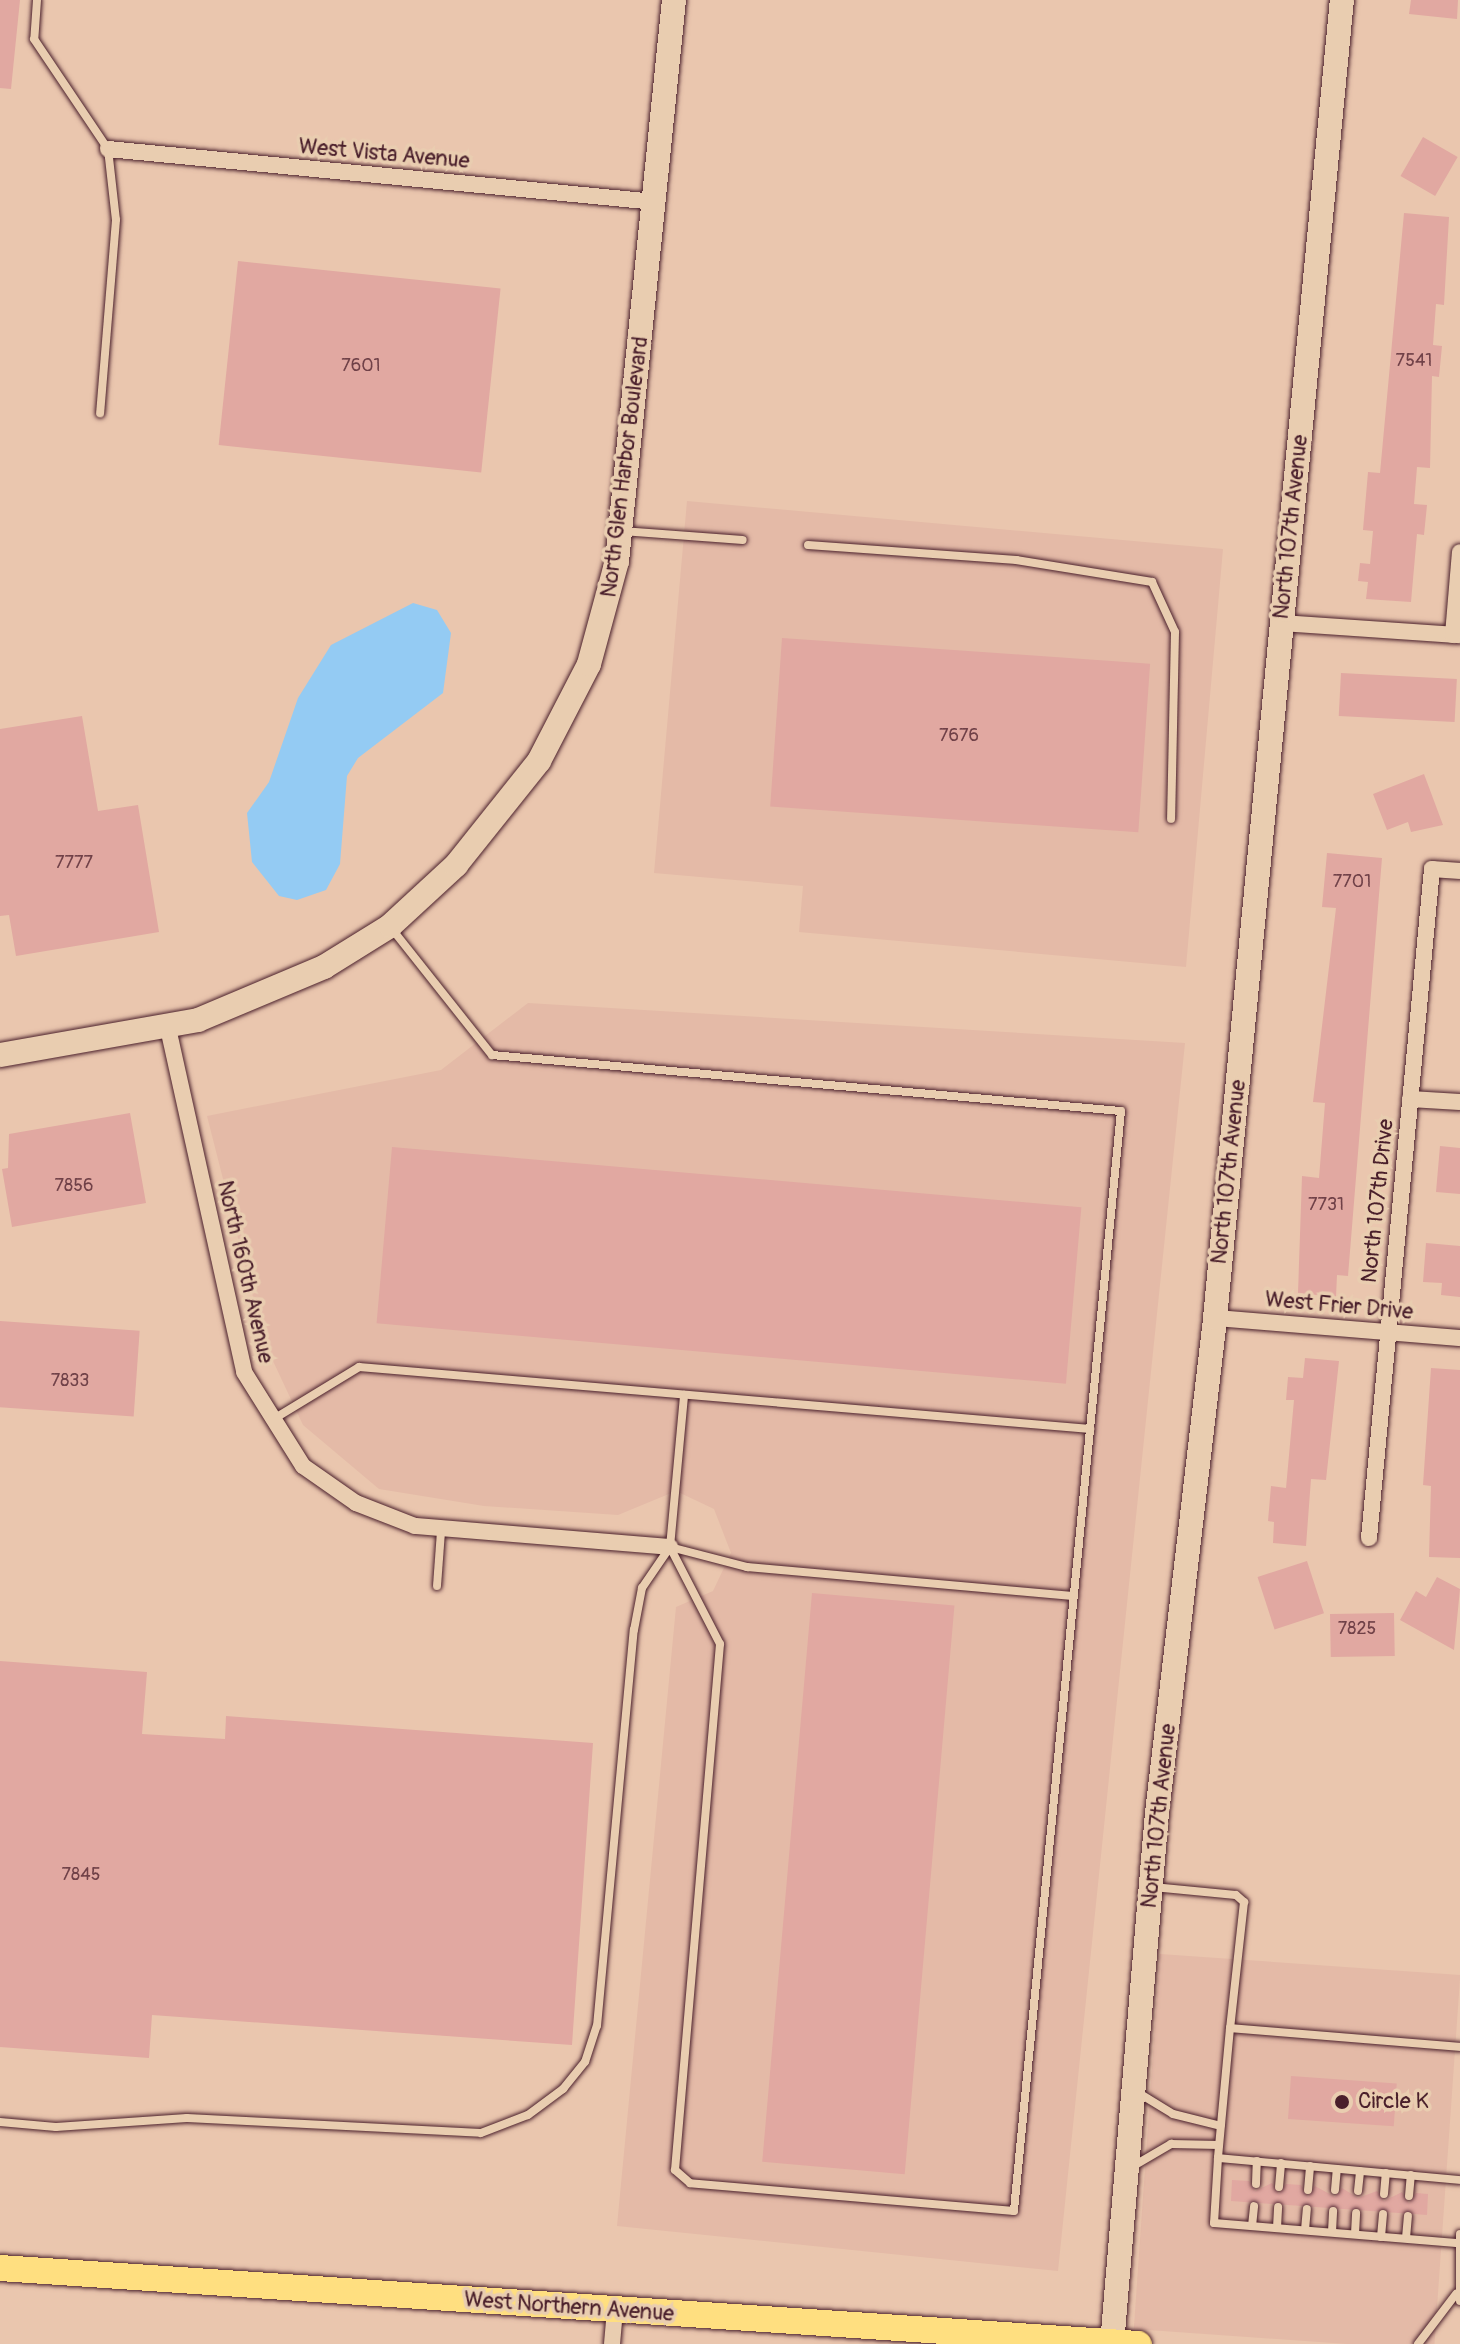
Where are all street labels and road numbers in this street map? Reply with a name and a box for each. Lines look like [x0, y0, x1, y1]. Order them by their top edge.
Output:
street label: West Vista Avenue [297, 133, 471, 175]
street label: North Glen Harbor Boulevard [596, 335, 654, 599]
street label: North 107th Avenue [1268, 433, 1314, 621]
street label: North 107th Avenue [1206, 1078, 1252, 1266]
street label: North 107th Drive [1356, 1118, 1400, 1284]
street label: North 160th Avenue [211, 1178, 279, 1366]
street label: West Frier Drive [1264, 1286, 1414, 1326]
street label: North 107th Avenue [1136, 1722, 1182, 1910]
street label: West Northern Avenue [463, 2286, 675, 2328]

